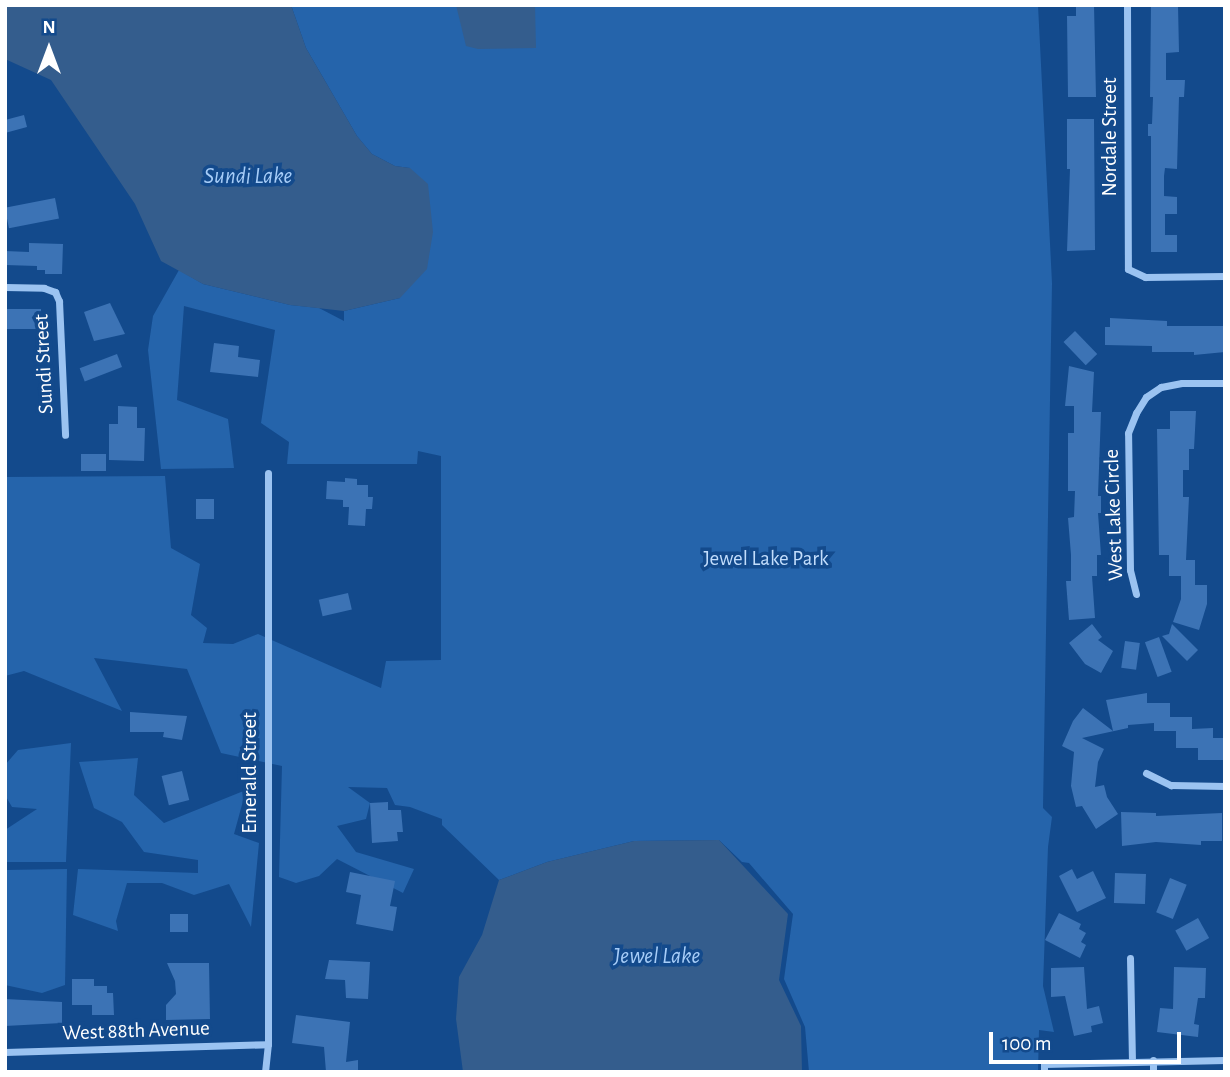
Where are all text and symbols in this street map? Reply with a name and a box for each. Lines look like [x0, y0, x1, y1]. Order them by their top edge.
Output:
north arrow [14, 14, 84, 84]
text: N [42, 18, 56, 37]
street label: Nordale Street [1097, 77, 1123, 197]
water label: Sundi Lake [204, 163, 292, 191]
street label: Sundi Street [29, 313, 59, 415]
street label: West Lake Circle [1099, 449, 1129, 581]
park label: Jewel Lake Park [703, 546, 829, 572]
street label: Emerald Street [237, 712, 263, 834]
water label: Jewel Lake [614, 943, 700, 971]
street label: West 88th Avenue [62, 1016, 210, 1046]
scale bar [992, 1018, 1184, 1062]
text: 100 m [1002, 1033, 1052, 1054]

